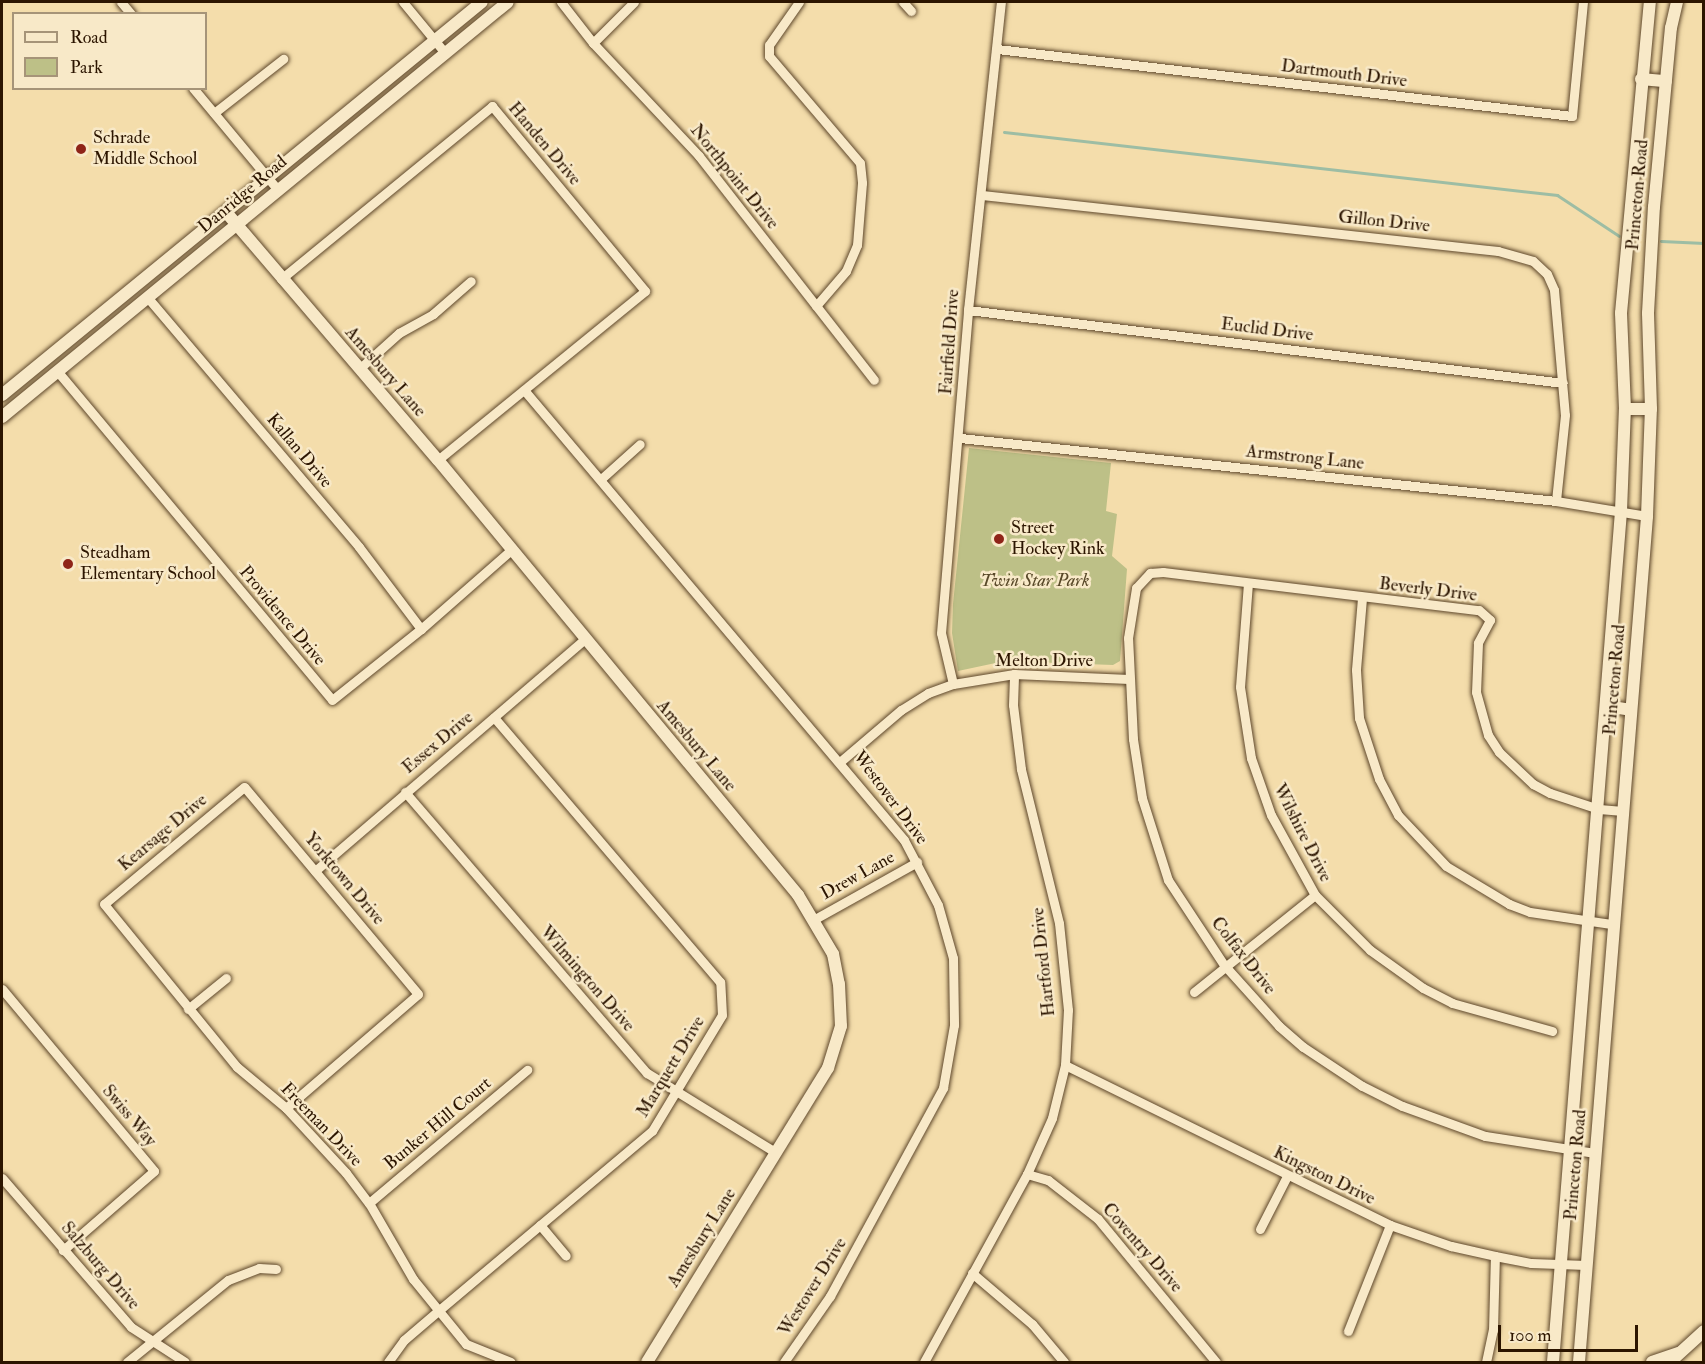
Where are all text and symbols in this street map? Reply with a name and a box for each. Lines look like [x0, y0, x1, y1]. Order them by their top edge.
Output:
legend [12, 12, 207, 90]
text: Road [70, 26, 108, 49]
text: Park [70, 56, 103, 79]
street label: Dartmouth Drive [1280, 56, 1408, 92]
street label: Handen Drive [503, 98, 585, 190]
street label: Northpoint Drive [685, 120, 783, 234]
place label: Schrade Middle School [93, 128, 197, 170]
street label: Princeton Road [1622, 139, 1654, 251]
marker: Schrade Middle School [74, 142, 88, 156]
street label: Danridge Road [194, 152, 292, 238]
street label: Gillon Drive [1337, 206, 1431, 238]
street label: Fairfield Drive [936, 289, 964, 395]
street label: Euclid Drive [1220, 314, 1314, 346]
street label: Amesbury Lane [340, 322, 430, 422]
street label: Kallan Drive [262, 409, 336, 493]
street label: Armstrong Lane [1245, 441, 1365, 475]
place label: Street Hockey Rink [1011, 518, 1105, 560]
marker: Street Hockey Rink [992, 532, 1006, 546]
place label: Steadham Elementary School [80, 543, 216, 586]
marker: Steadham Elementary School [61, 557, 75, 571]
street label: Providence Drive [234, 562, 330, 670]
park label: Twin Star Park [981, 570, 1089, 592]
street label: Beverly Drive [1378, 573, 1478, 607]
street label: Princeton Road [1599, 624, 1631, 736]
street label: Melton Drive [995, 650, 1093, 672]
street label: Amesbury Lane [651, 696, 741, 796]
street label: Essex Drive [398, 707, 478, 779]
street label: Westover Drive [848, 747, 932, 849]
street label: Wilshire Drive [1268, 780, 1336, 886]
street label: Kearsage Drive [114, 790, 212, 876]
street label: Yorktown Drive [299, 828, 389, 930]
street label: Drew Lane [817, 847, 899, 905]
street label: Hartford Drive [1028, 906, 1060, 1018]
street label: Colfax Drive [1206, 913, 1280, 999]
street label: Wilmington Drive [535, 922, 639, 1036]
street label: Marquett Drive [632, 1012, 710, 1122]
street label: Bunker Hill Court [380, 1073, 496, 1175]
street label: Freeman Drive [276, 1079, 366, 1171]
street label: Swiss Way [97, 1081, 161, 1151]
street label: Princeton Road [1560, 1109, 1592, 1221]
street label: Kingston Drive [1270, 1142, 1378, 1210]
street label: Amesbury Lane [663, 1184, 741, 1292]
street label: Coventry Drive [1097, 1199, 1187, 1297]
street label: Salzburg Drive [56, 1218, 144, 1314]
street label: Westover Drive [774, 1234, 852, 1340]
scale bar [1501, 1313, 1640, 1351]
text: 100 m [1509, 1324, 1552, 1347]

